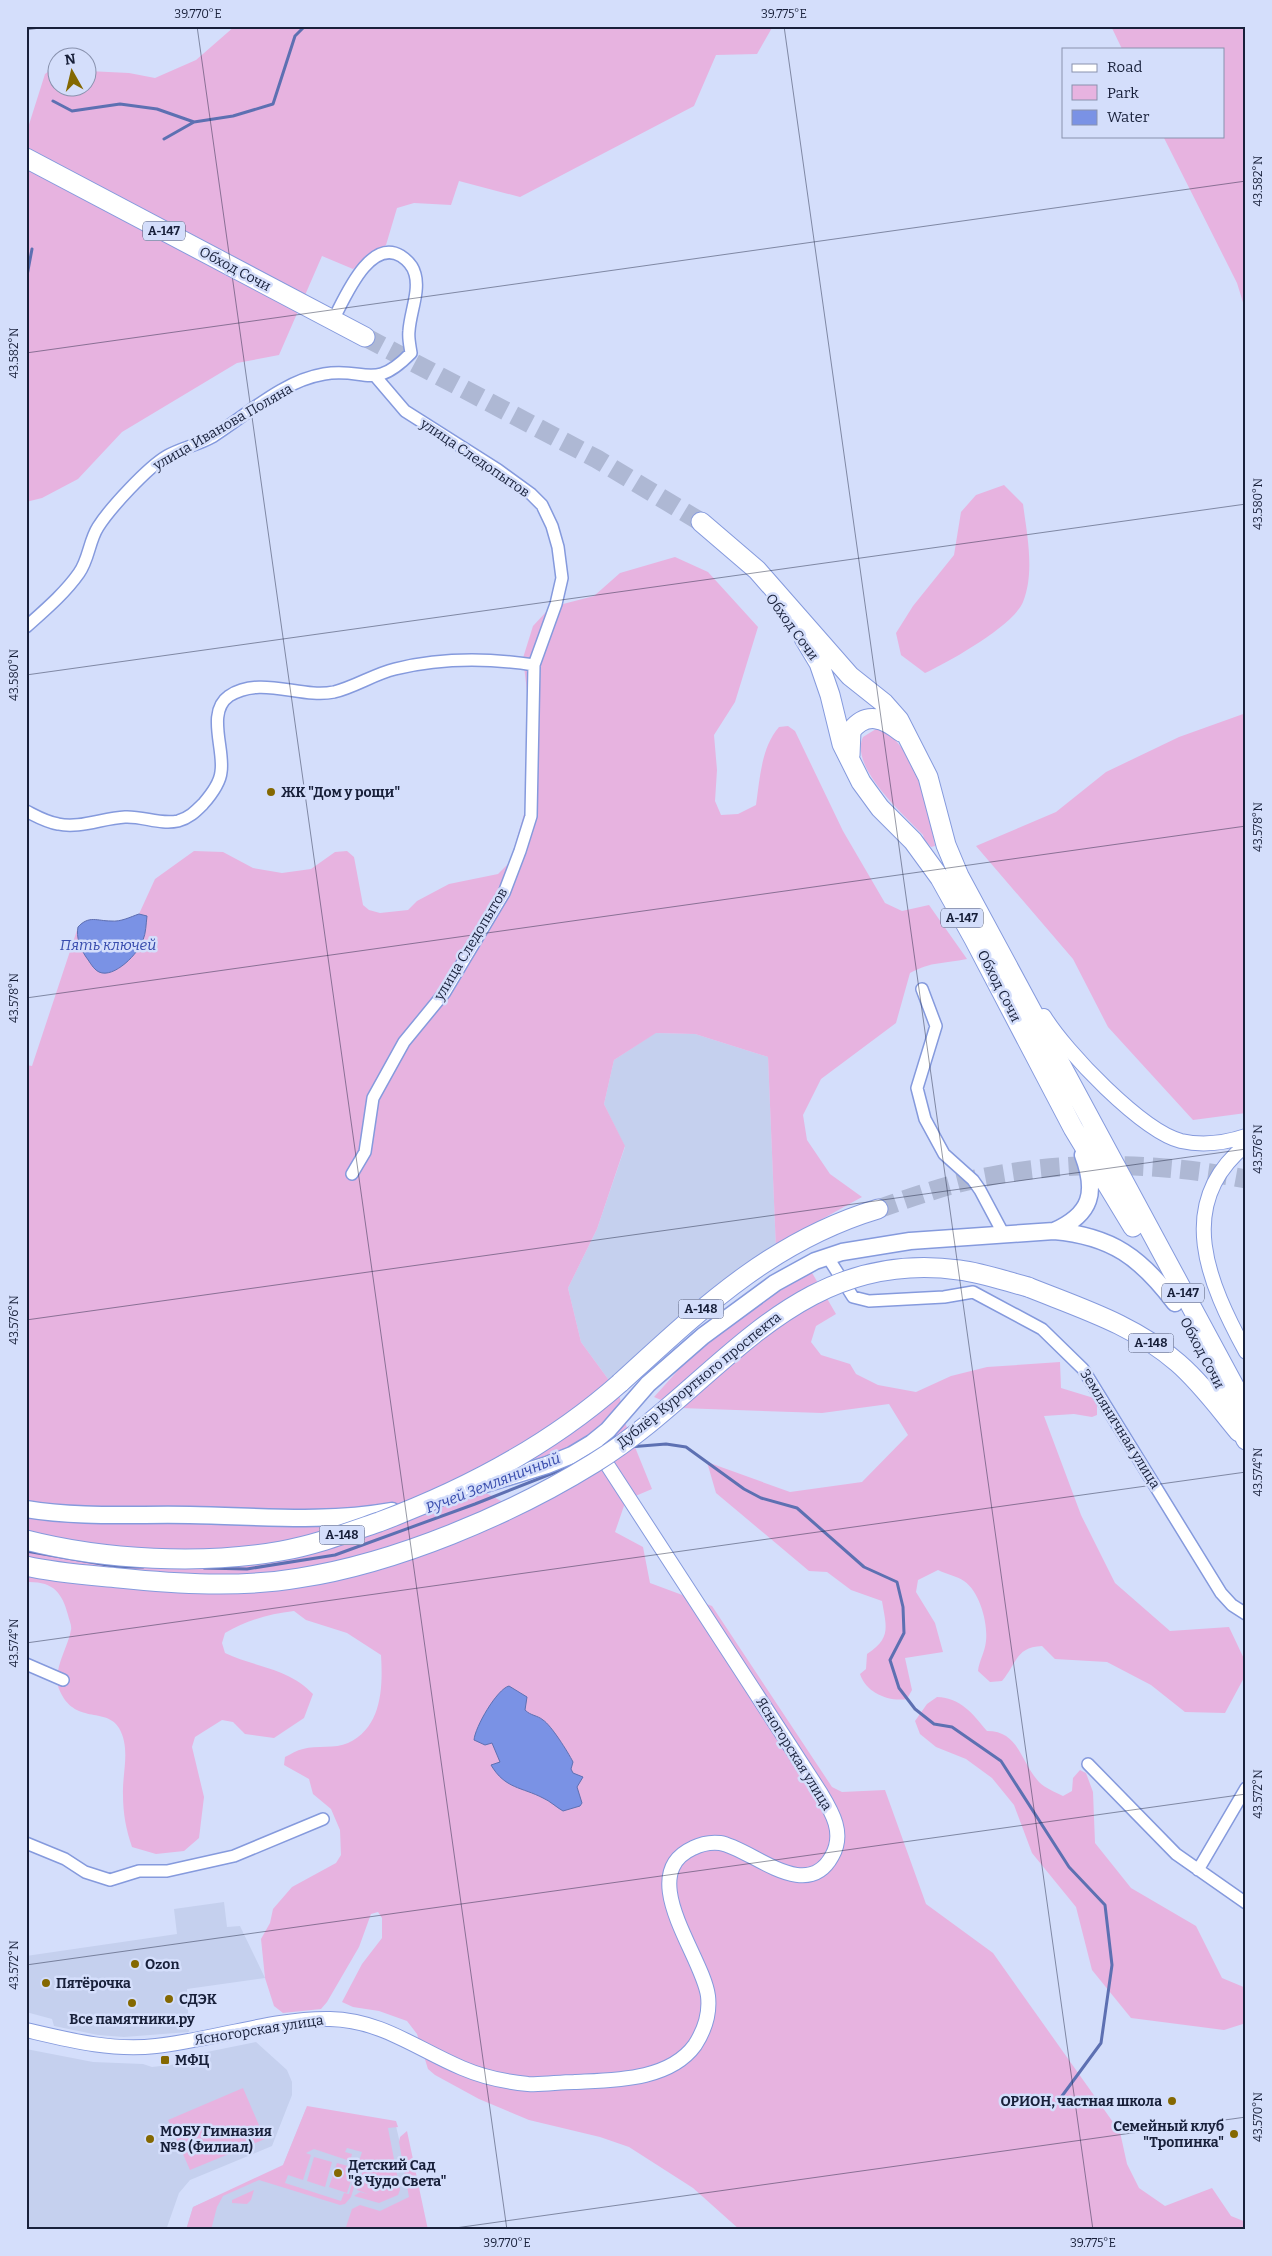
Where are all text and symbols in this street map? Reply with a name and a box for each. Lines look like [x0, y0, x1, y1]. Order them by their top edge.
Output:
text: 39.770°E [174, 7, 222, 21]
text: 39.775°E [761, 7, 807, 21]
north arrow [48, 48, 98, 98]
legend [1062, 48, 1224, 138]
text: N [64, 50, 77, 69]
text: Road [1107, 58, 1142, 76]
text: Park [1107, 84, 1139, 102]
text: Water [1107, 108, 1150, 126]
text: 43.582°N [1251, 155, 1265, 206]
road number: А-147 [143, 222, 185, 240]
street label: Обход Сочи [196, 243, 274, 295]
text: 43.582°N [7, 327, 21, 378]
street label: улица Иванова Поляна [149, 380, 296, 474]
street label: улица Следопытов [416, 415, 533, 501]
text: 43.580°N [1251, 478, 1265, 530]
street label: Обход Сочи [762, 590, 822, 664]
text: 43.580°N [7, 649, 21, 701]
place label: ЖК "Дом у рощи" [281, 784, 400, 801]
marker: ЖК "Дом у рощи" [265, 786, 277, 798]
text: 43.578°N [1251, 802, 1265, 852]
street label: улица Следопытов [430, 885, 511, 1004]
road number: А-147 [941, 908, 983, 928]
water label: Пять ключей [60, 936, 156, 954]
street label: Обход Сочи [974, 947, 1024, 1025]
text: 43.578°N [7, 973, 21, 1023]
text: 43.576°N [1251, 1124, 1265, 1174]
road number: А-147 [1162, 1284, 1204, 1302]
text: 43.576°N [7, 1295, 21, 1345]
road number: А-148 [678, 1300, 724, 1318]
street label: Дублёр Курортного проспекта [614, 1308, 785, 1452]
street label: Обход Сочи [1176, 1314, 1228, 1392]
road number: А-148 [1128, 1334, 1174, 1352]
street label: Земляничная улица [1076, 1366, 1164, 1492]
text: 43.574°N [1251, 1447, 1265, 1497]
water label: Ручей Земляничный [423, 1449, 563, 1517]
road number: А-148 [320, 1526, 364, 1544]
text: 43.574°N [7, 1618, 21, 1668]
street label: Ясногорская улица [752, 1694, 836, 1814]
text: 43.572°N [1251, 1769, 1265, 1819]
text: 43.572°N [7, 1940, 21, 1990]
place label: Ozon [145, 1956, 179, 1973]
marker: Ozon [129, 1958, 141, 1970]
place label: Пятёрочка [56, 1975, 131, 1992]
marker: Пятёрочка [40, 1977, 52, 1989]
place label: СДЭК [179, 1991, 217, 2008]
marker: СДЭК [163, 1993, 175, 2005]
marker: Все памятники.ру [126, 1997, 138, 2009]
place label: Все памятники.ру [69, 2011, 195, 2028]
street label: Ясногорская улица [193, 2011, 325, 2049]
place label: МФЦ [175, 2052, 209, 2069]
marker: МФЦ [159, 2054, 171, 2066]
text: 43.570°N [1251, 2091, 1265, 2142]
place label: ОРИОН, частная школа [1000, 2093, 1162, 2110]
marker: ОРИОН, частная школа [1166, 2095, 1178, 2107]
place label: Семейный клуб "Тропинка" [1113, 2118, 1224, 2151]
place label: МОБУ Гимназия №8 (Филиал) [160, 2123, 272, 2156]
marker: Семейный клуб "Тропинка" [1228, 2128, 1240, 2140]
marker: МОБУ Гимназия №8 (Филиал) [144, 2133, 156, 2145]
place label: Детский Сад "8 Чудо Света" [348, 2157, 447, 2190]
marker: Детский Сад "8 Чудо Света" [332, 2167, 344, 2179]
text: 39.770°E [483, 2236, 531, 2250]
text: 39.775°E [1070, 2236, 1116, 2250]

